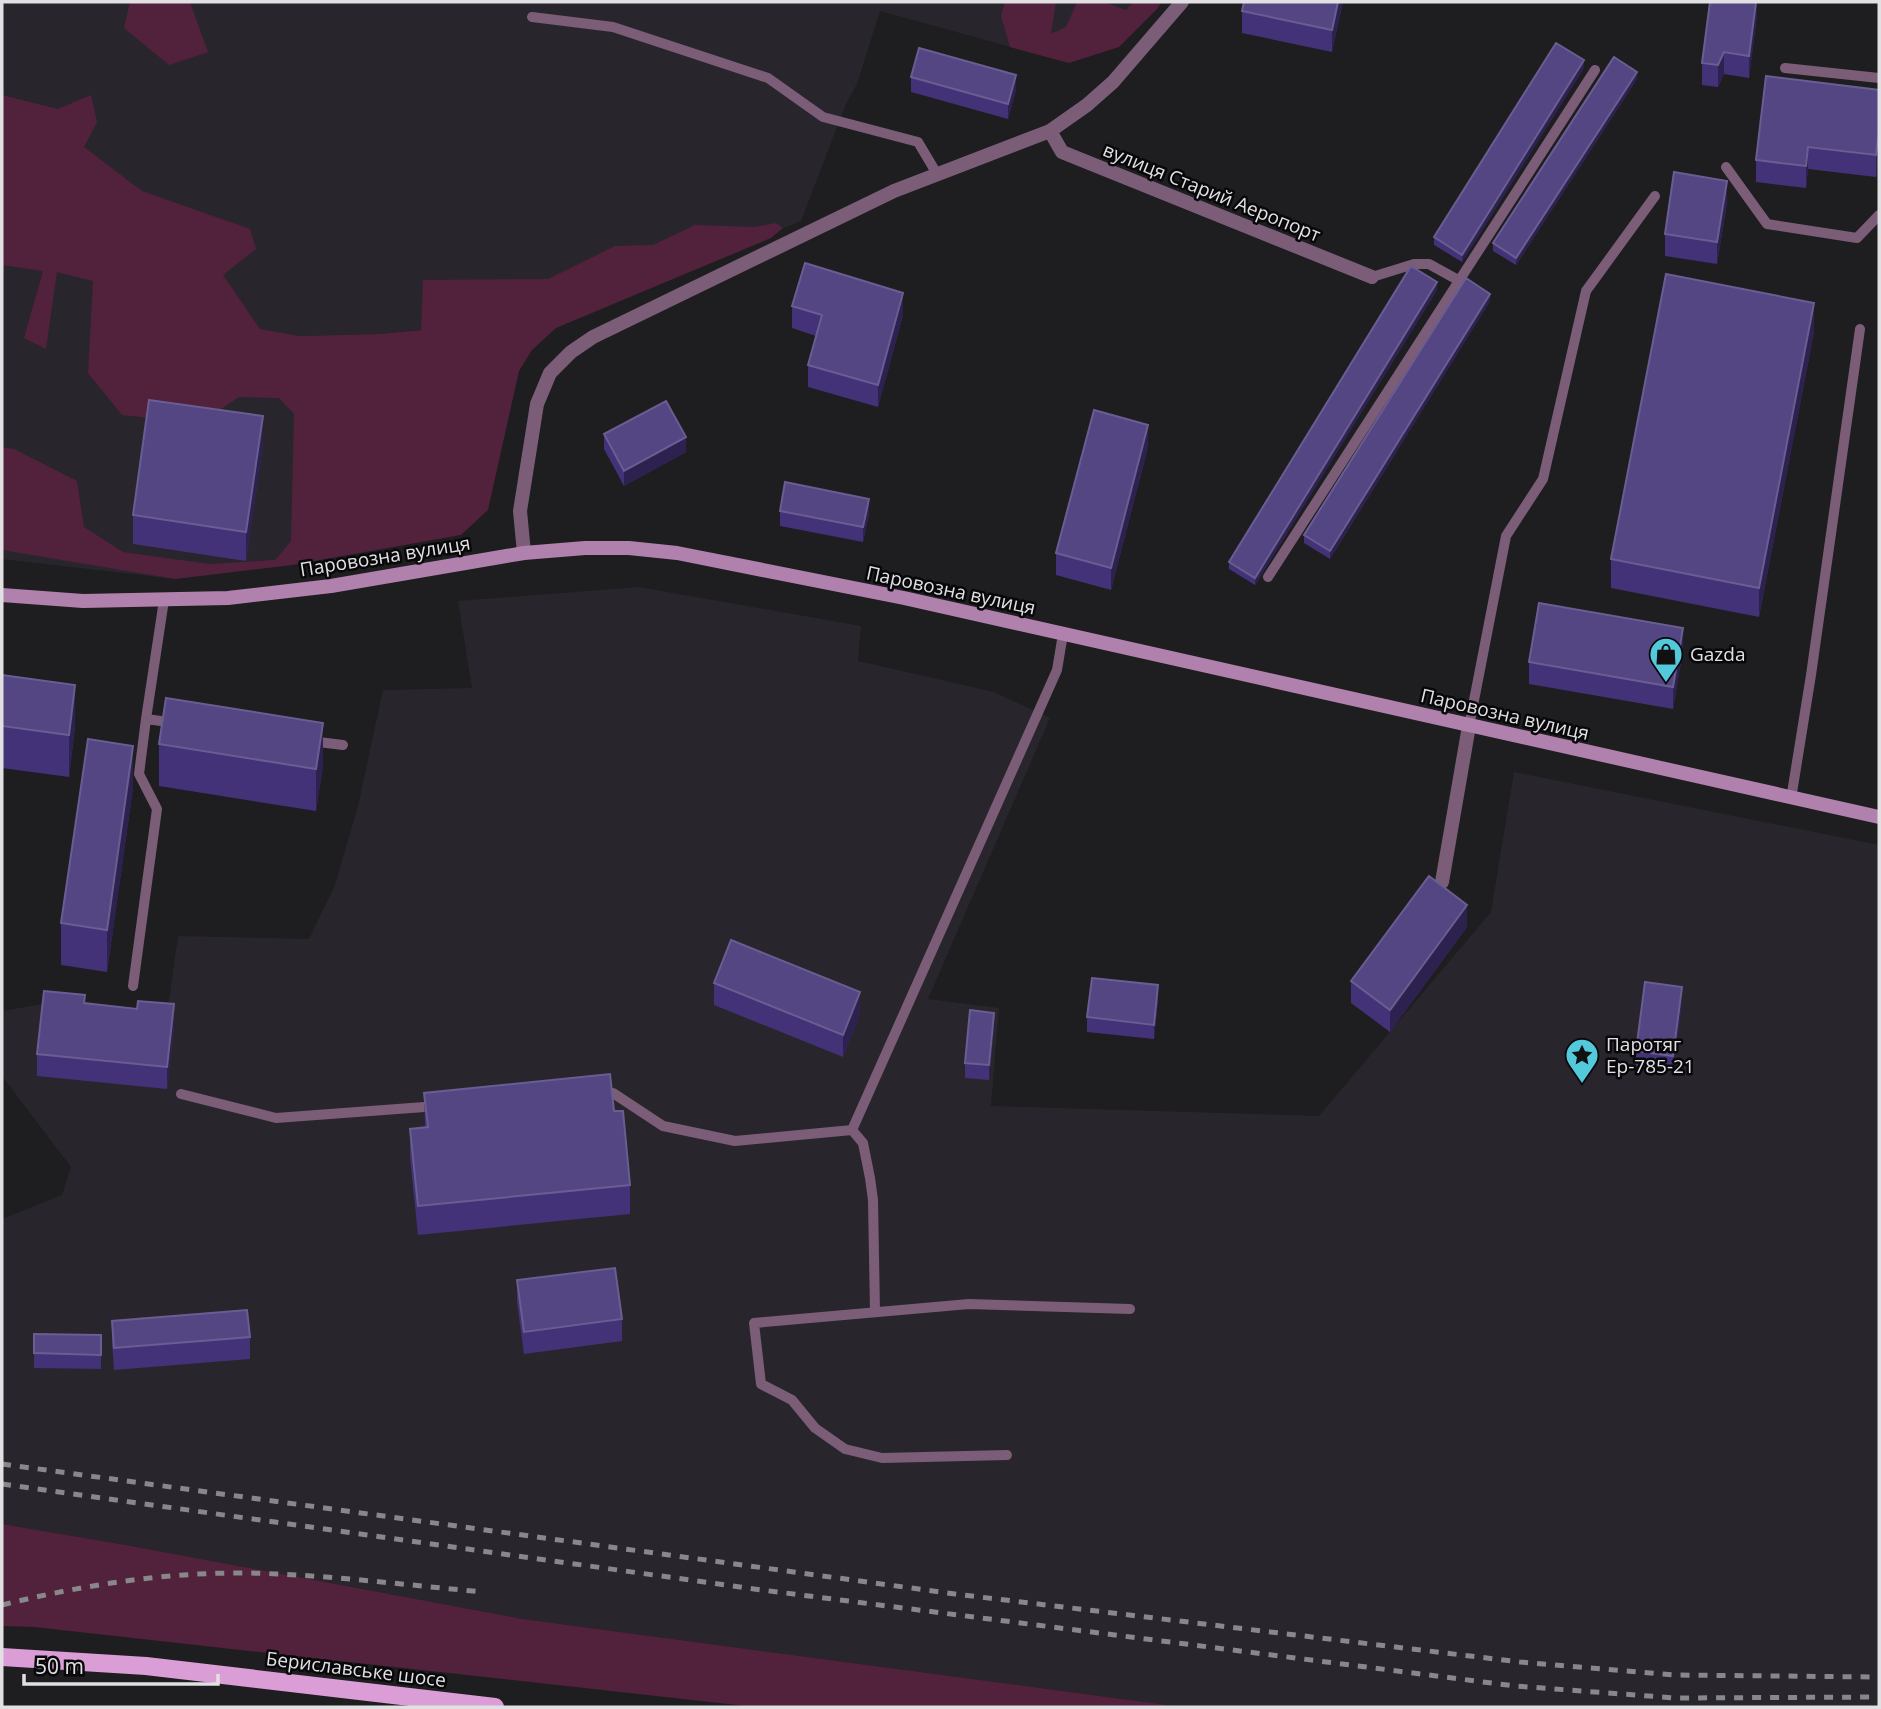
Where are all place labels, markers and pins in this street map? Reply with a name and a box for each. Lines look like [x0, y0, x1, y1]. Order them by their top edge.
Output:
shop icon: Gazda [1647, 635, 1685, 684]
place label: Gazda [1690, 641, 1745, 667]
place label: Паротяг Ер-785-21 [1606, 1031, 1695, 1079]
place icon: Паротяг Ер-785-21 [1563, 1036, 1601, 1085]

